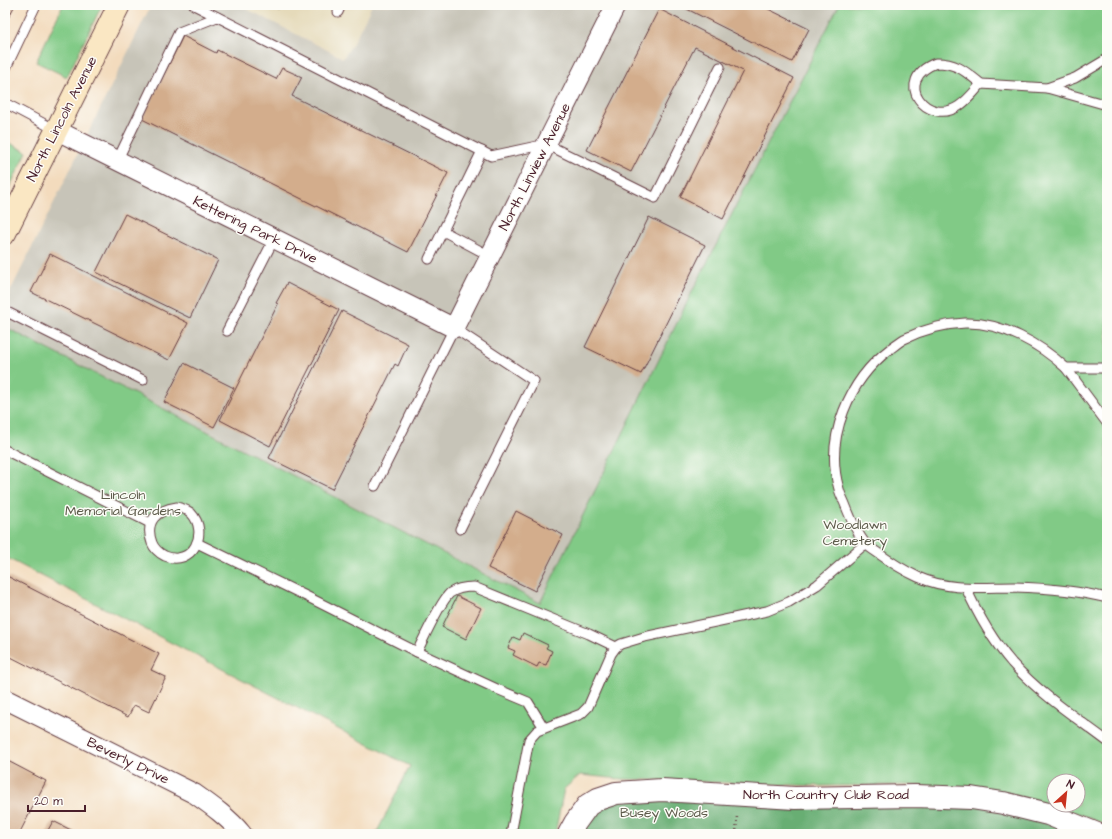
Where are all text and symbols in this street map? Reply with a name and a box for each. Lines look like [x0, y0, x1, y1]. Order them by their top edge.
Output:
street label: North Lincoln Avenue [22, 52, 103, 185]
street label: North Linview Avenue [494, 99, 576, 234]
street label: Kettering Park Drive [189, 191, 321, 269]
park label: Lincoln Memorial Gardens [65, 485, 181, 521]
park label: Woodlawn Cemetery [823, 515, 888, 551]
street label: Beverly Drive [83, 732, 173, 790]
north arrow [1046, 773, 1086, 813]
text: N [1064, 776, 1077, 793]
street label: North Country Club Road [743, 785, 909, 805]
scale bar [28, 787, 85, 813]
text: 20 m [34, 793, 63, 810]
park label: Busey Woods [620, 803, 708, 823]

